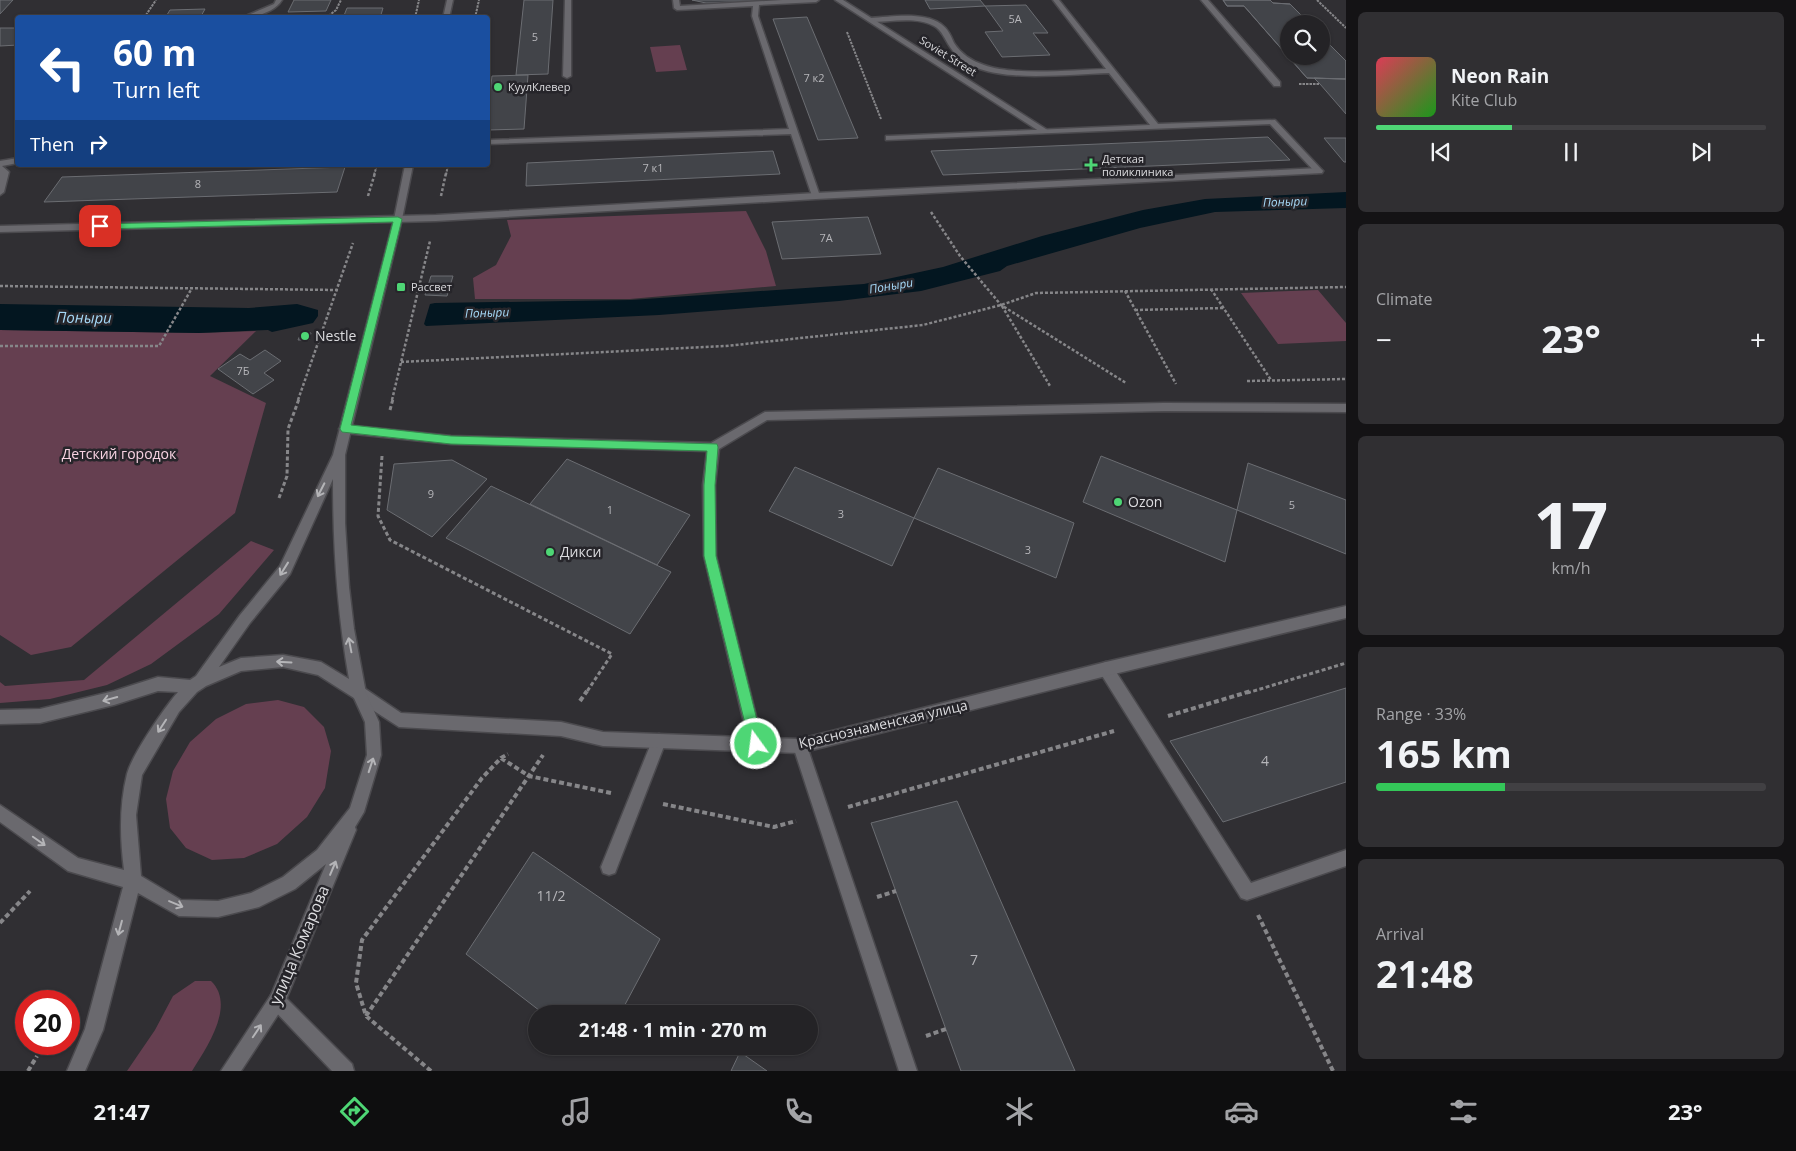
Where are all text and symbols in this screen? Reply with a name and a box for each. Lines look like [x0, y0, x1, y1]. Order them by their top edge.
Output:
house number: 5А [1008, 11, 1022, 26]
map controls [1280, 15, 1330, 65]
button: search [1280, 15, 1330, 65]
text: 60 m [113, 29, 196, 76]
house number: 5 [532, 29, 538, 44]
street label: Soviet Street [917, 32, 980, 79]
icon: left [30, 35, 95, 100]
text: Neon Rain [1451, 63, 1549, 89]
house number: 7 к2 [803, 70, 825, 85]
text: Turn left [113, 74, 200, 104]
place label: КуулКлевер [508, 79, 571, 94]
marker: КуулКлевер [492, 81, 504, 93]
text: Kite Club [1451, 89, 1517, 111]
icon: right [84, 130, 112, 158]
text: Then [30, 131, 74, 157]
icon: previous [1427, 138, 1455, 166]
icon: pause [1557, 138, 1585, 166]
icon: next [1687, 138, 1715, 166]
place label: Детская поликлиника [1102, 151, 1173, 179]
marker: Детская поликлиника [1084, 158, 1098, 172]
house number: 7 к1 [642, 160, 664, 175]
house number: 8 [195, 176, 201, 191]
water label: Поныри [1262, 192, 1308, 211]
pin [79, 205, 121, 247]
icon: arrive [86, 212, 114, 240]
house number: 7А [819, 230, 833, 245]
water label: Поныри [868, 274, 914, 297]
place label: Рассвет [411, 279, 452, 294]
marker: Рассвет [395, 281, 407, 293]
text: Climate [1376, 288, 1433, 310]
water label: Поныри [464, 303, 510, 322]
water label: Поныри [56, 307, 112, 327]
text: 23° [1541, 312, 1601, 364]
text: − [1376, 320, 1392, 358]
text: + [1750, 320, 1766, 358]
place label: Nestle [315, 326, 357, 345]
marker: Nestle [299, 330, 311, 342]
house number: 7Б [236, 363, 250, 378]
park label: Детский городок [62, 444, 177, 463]
text: 17 [1534, 480, 1608, 568]
one-way arrow [316, 482, 325, 497]
house number: 9 [428, 486, 434, 501]
place label: Ozon [1128, 492, 1162, 511]
marker: Ozon [1112, 496, 1124, 508]
house number: 5 [1289, 497, 1295, 512]
house number: 1 [607, 502, 613, 517]
house number: 3 [838, 506, 844, 521]
place label: Дикси [560, 542, 601, 561]
house number: 3 [1025, 542, 1031, 557]
marker: Дикси [544, 546, 556, 558]
text: km/h [1552, 557, 1590, 579]
one-way arrow [278, 562, 288, 576]
one-way arrow [345, 638, 354, 654]
one-way arrow [276, 658, 292, 667]
one-way arrow [103, 695, 119, 704]
street label: Краснознаменская улица [797, 695, 969, 752]
text: Range · 33% [1376, 703, 1466, 725]
position arrow [729, 717, 781, 769]
one-way arrow [156, 718, 166, 732]
text: 165 km [1376, 727, 1512, 779]
house number: 4 [1261, 751, 1269, 770]
one-way arrow [366, 758, 376, 774]
one-way arrow [32, 836, 46, 846]
one-way arrow [328, 861, 338, 876]
street label: улица Комарова [264, 882, 334, 1008]
house number: 11/2 [536, 886, 566, 905]
one-way arrow [168, 900, 183, 910]
one-way arrow [115, 919, 125, 935]
text: Arrival [1376, 923, 1424, 945]
text: 21:48 [1376, 947, 1474, 999]
house number: 7 [970, 950, 978, 969]
speed limit sign: 20 [15, 990, 80, 1055]
text: 21:48 · 1 min · 270 m [579, 1017, 767, 1043]
one-way arrow [253, 1024, 263, 1038]
icon: directions [337, 1094, 372, 1129]
icon: music [559, 1094, 594, 1129]
icon: phone [781, 1094, 816, 1129]
icon: climate [1002, 1094, 1037, 1129]
icon: car [1224, 1094, 1259, 1129]
icon: filters [1446, 1094, 1481, 1129]
text: 21:47 [93, 1096, 150, 1126]
text: 23° [1668, 1096, 1703, 1126]

